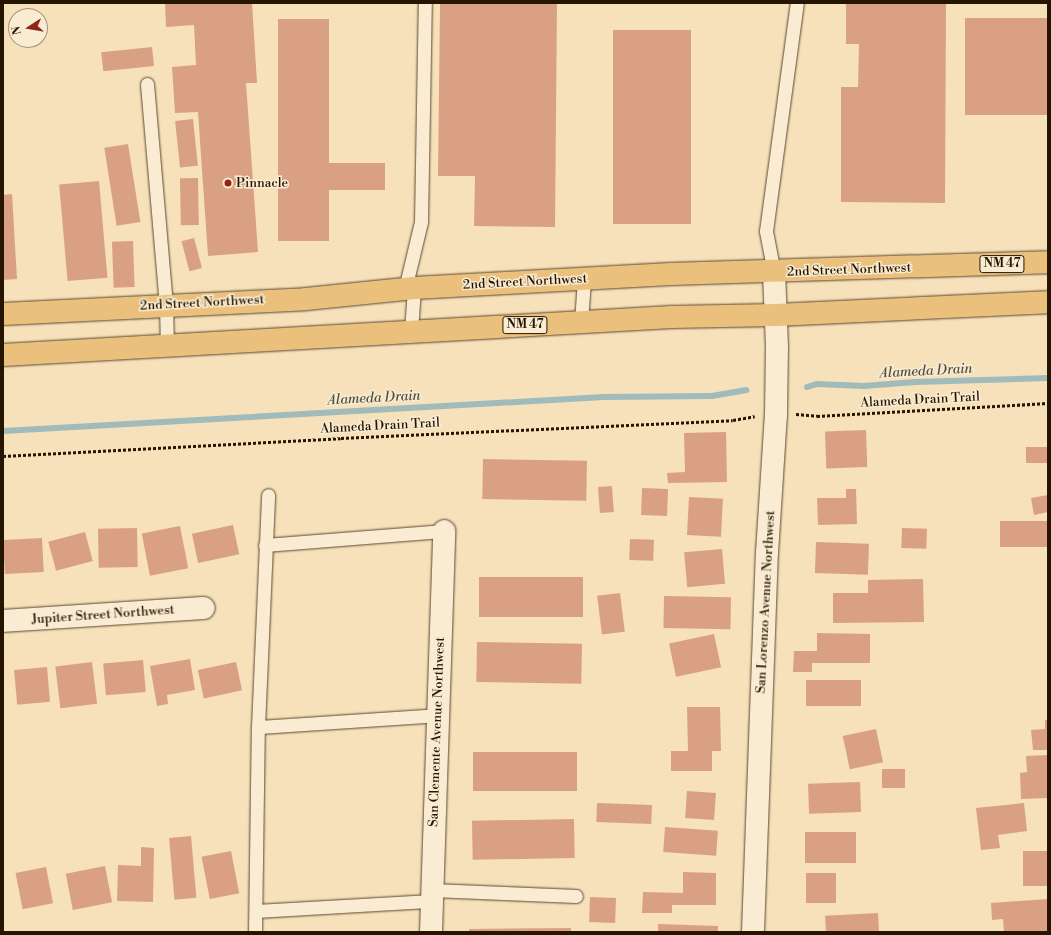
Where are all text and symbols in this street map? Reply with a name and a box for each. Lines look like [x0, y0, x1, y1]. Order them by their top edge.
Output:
north arrow [8, 8, 48, 48]
text: N [9, 25, 25, 36]
place label: Pinnacle [236, 175, 288, 191]
marker: Pinnacle [223, 178, 233, 188]
road number: NM 47 [979, 254, 1025, 274]
street label: 2nd Street Northwest [787, 260, 911, 280]
street label: 2nd Street Northwest [463, 271, 587, 293]
street label: 2nd Street Northwest [140, 292, 264, 314]
road number: NM 47 [502, 315, 548, 335]
water label: Alameda Drain [879, 360, 973, 382]
water label: Alameda Drain [327, 387, 421, 409]
street label: Alameda Drain Trail [860, 389, 980, 411]
street label: Alameda Drain Trail [320, 415, 440, 437]
street label: San Lorenzo Avenue Northwest [753, 510, 779, 694]
street label: Jupiter Street Northwest [31, 602, 175, 628]
street label: San Clemente Avenue Northwest [426, 637, 448, 827]

